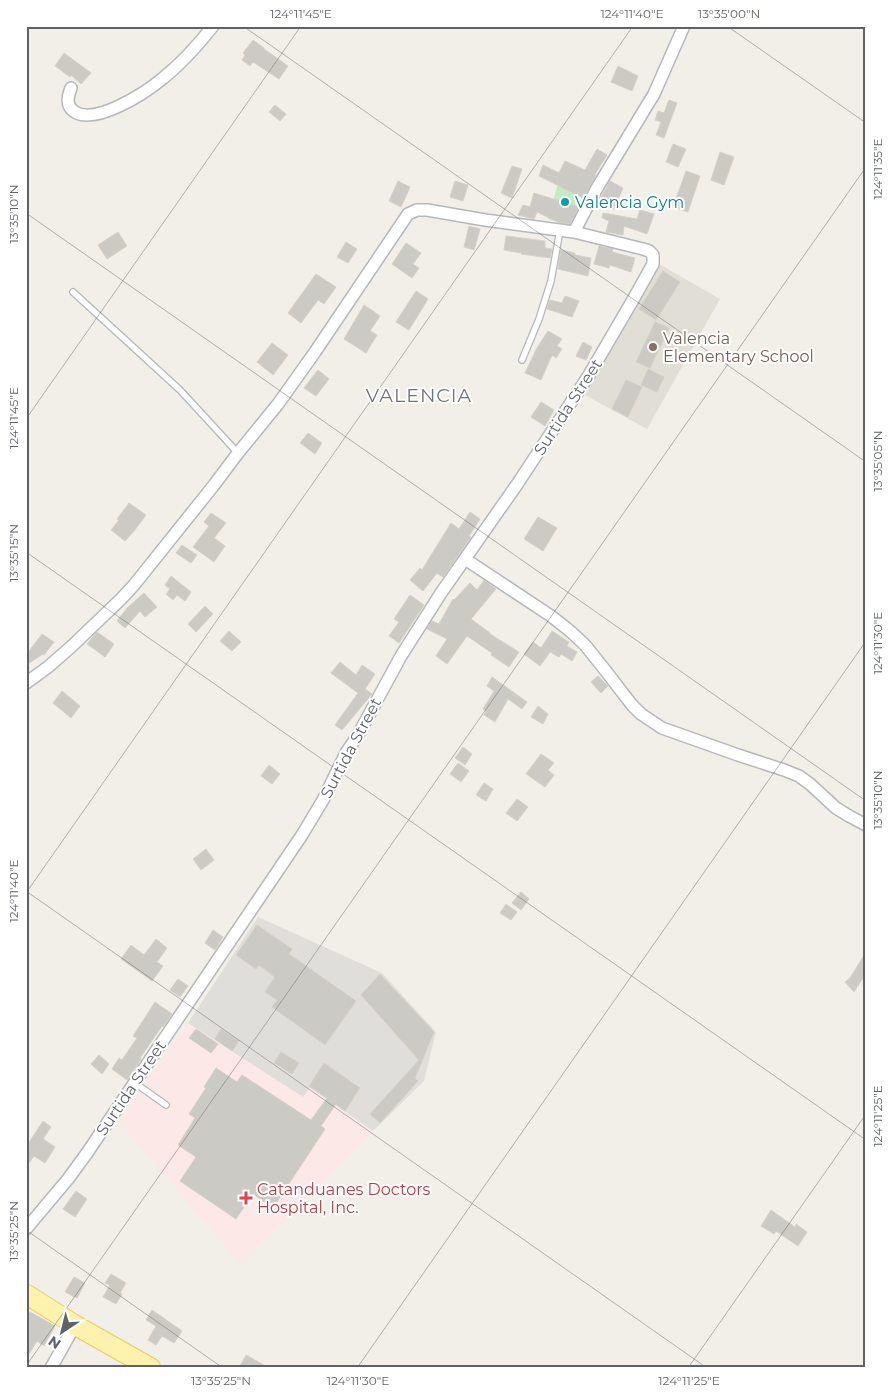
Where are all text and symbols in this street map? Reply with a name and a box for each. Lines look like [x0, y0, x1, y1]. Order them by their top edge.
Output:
text: 124°11'45"E [270, 6, 332, 21]
text: 124°11'40"E [600, 6, 664, 21]
text: 13°35'00"N [698, 6, 760, 21]
text: 124°11'35"E [870, 138, 885, 200]
text: 13°35'10"N [6, 184, 21, 244]
place label: Valencia Gym [575, 193, 684, 212]
marker: Valencia Gym [559, 196, 571, 208]
place label: Valencia Elementary School [663, 329, 814, 366]
marker: Valencia Elementary School [647, 341, 659, 353]
street label: Surtida Street [530, 355, 606, 459]
district label: VALENCIA [366, 384, 472, 407]
text: 124°11'45"E [6, 387, 21, 449]
text: 13°35'05"N [870, 430, 885, 492]
text: 13°35'15"N [6, 524, 21, 582]
text: 124°11'30"E [870, 612, 885, 674]
street label: Surtida Street [317, 694, 386, 801]
text: 13°35'10"N [870, 770, 885, 830]
text: 124°11'40"E [6, 859, 21, 923]
street label: Surtida Street [92, 1036, 170, 1139]
text: 124°11'25"E [870, 1085, 885, 1147]
place label: Catanduanes Doctors Hospital, Inc. [257, 1180, 431, 1217]
marker: Catanduanes Doctors Hospital, Inc. [239, 1191, 253, 1205]
text: 13°35'25"N [6, 1201, 21, 1261]
north arrow [38, 1306, 88, 1356]
text: N [45, 1332, 64, 1353]
text: 13°35'25"N [191, 1373, 251, 1388]
text: 124°11'30"E [327, 1373, 389, 1388]
text: 124°11'25"E [658, 1373, 720, 1388]

